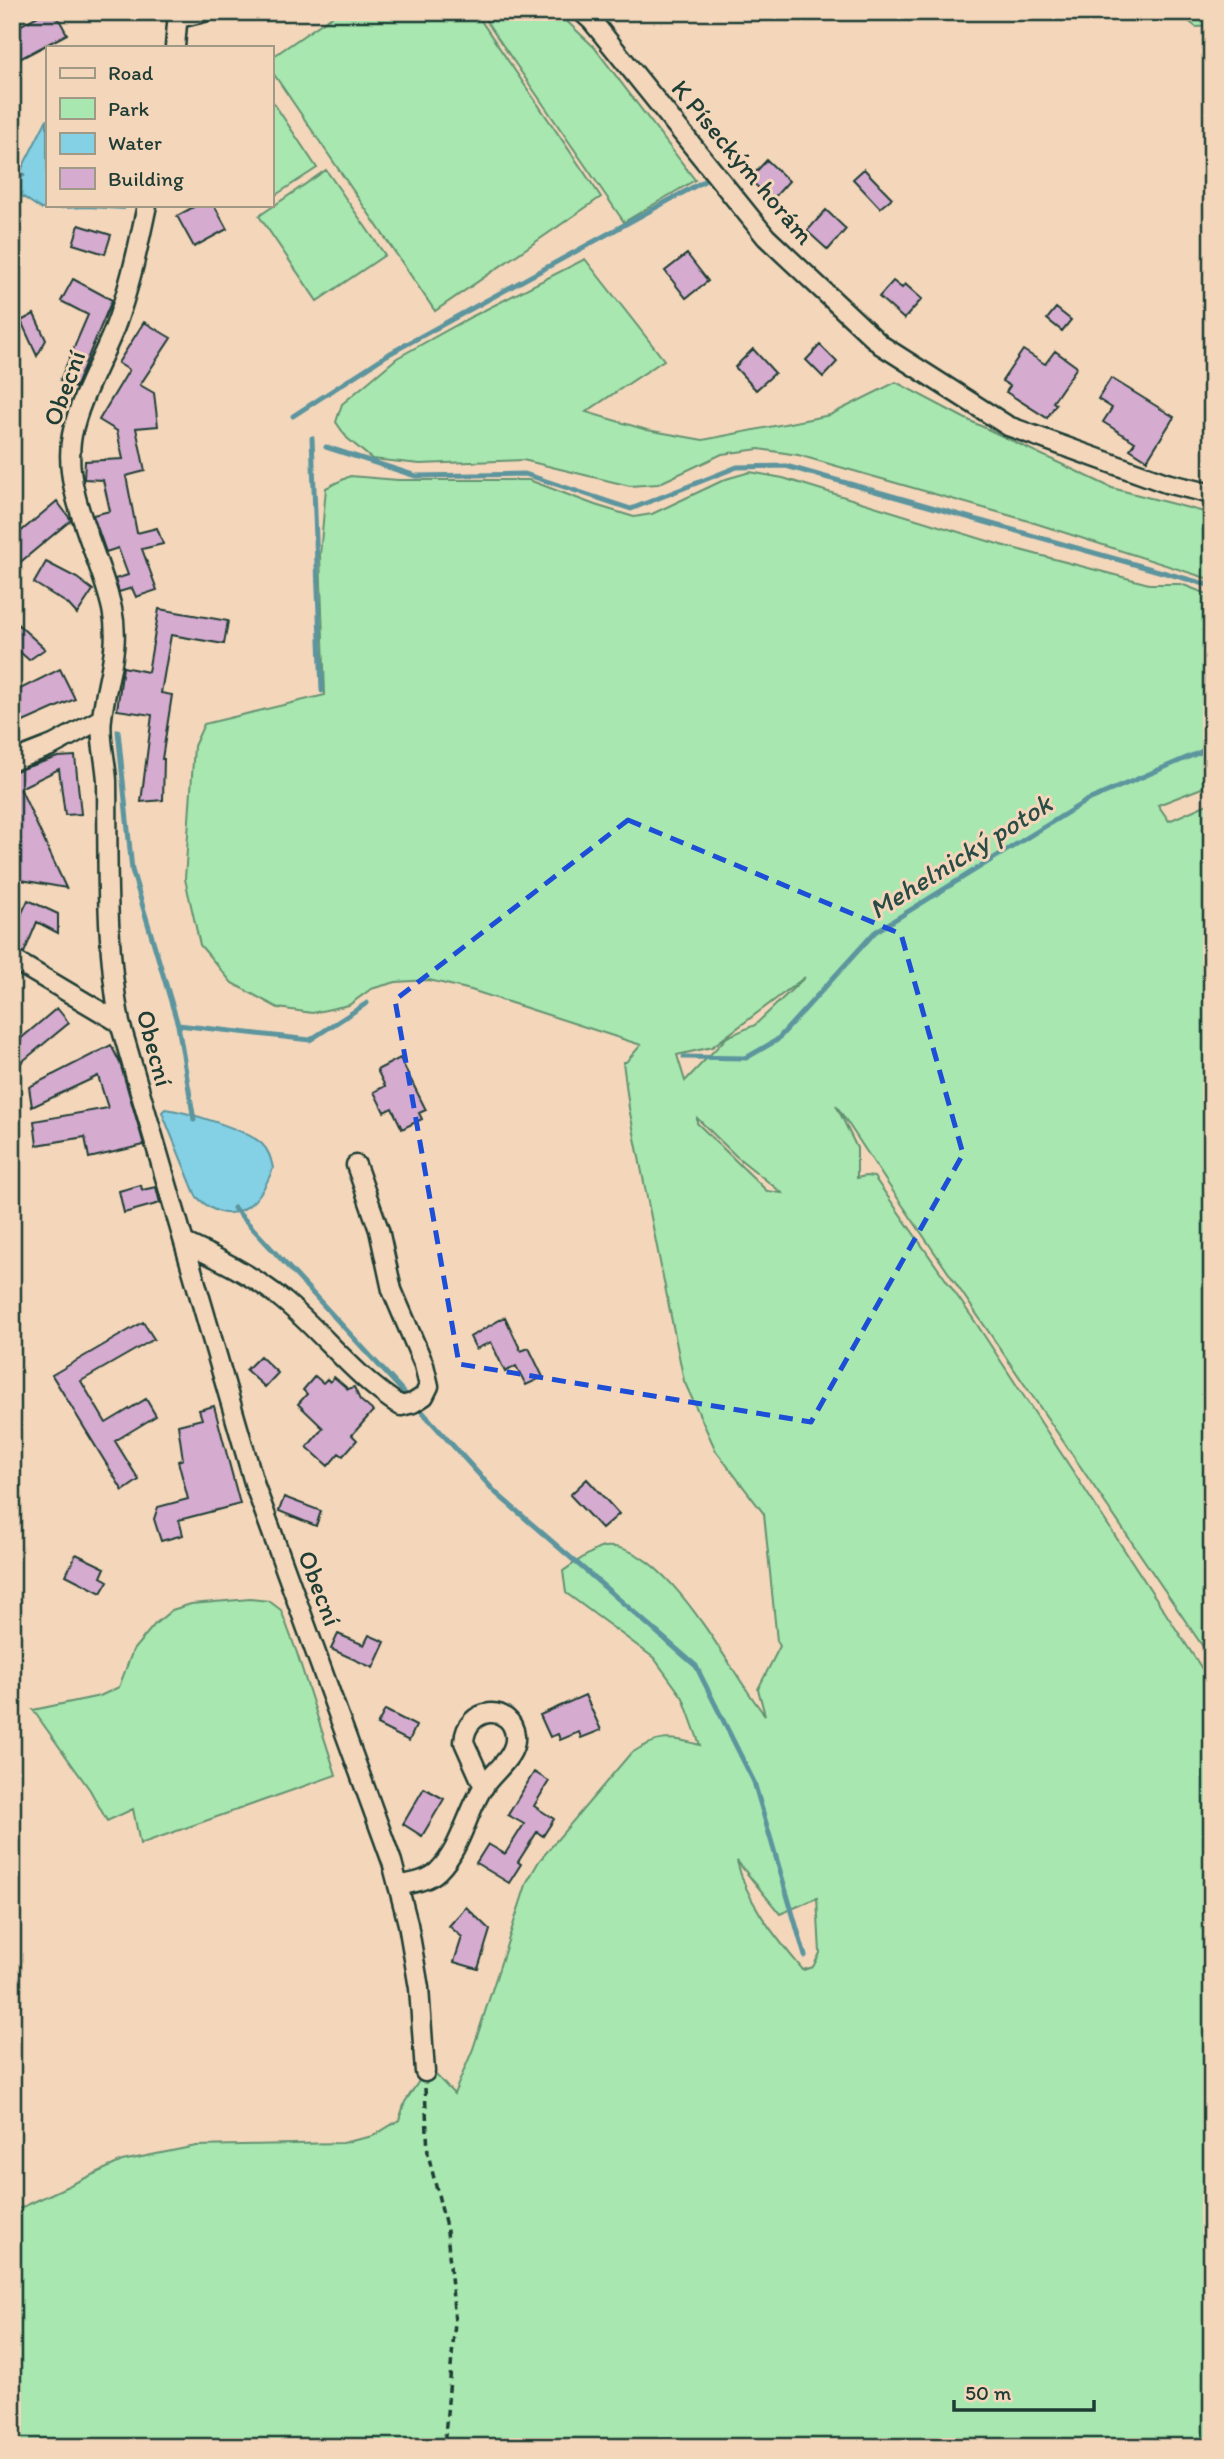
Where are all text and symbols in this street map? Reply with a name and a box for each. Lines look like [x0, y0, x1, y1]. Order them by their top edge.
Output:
legend [46, 46, 273, 206]
text: Road [108, 60, 154, 85]
street label: K Píseckým horám [665, 73, 821, 251]
text: Park [108, 96, 150, 121]
text: Water [108, 130, 162, 155]
text: Building [108, 166, 184, 191]
street label: Obecní [36, 346, 92, 430]
water label: Mehelnický potok [862, 785, 1059, 926]
street label: Obecní [129, 1006, 181, 1090]
street label: Obecní [291, 1546, 349, 1630]
scale bar [954, 2368, 1094, 2412]
text: 50 m [965, 2380, 1012, 2405]

